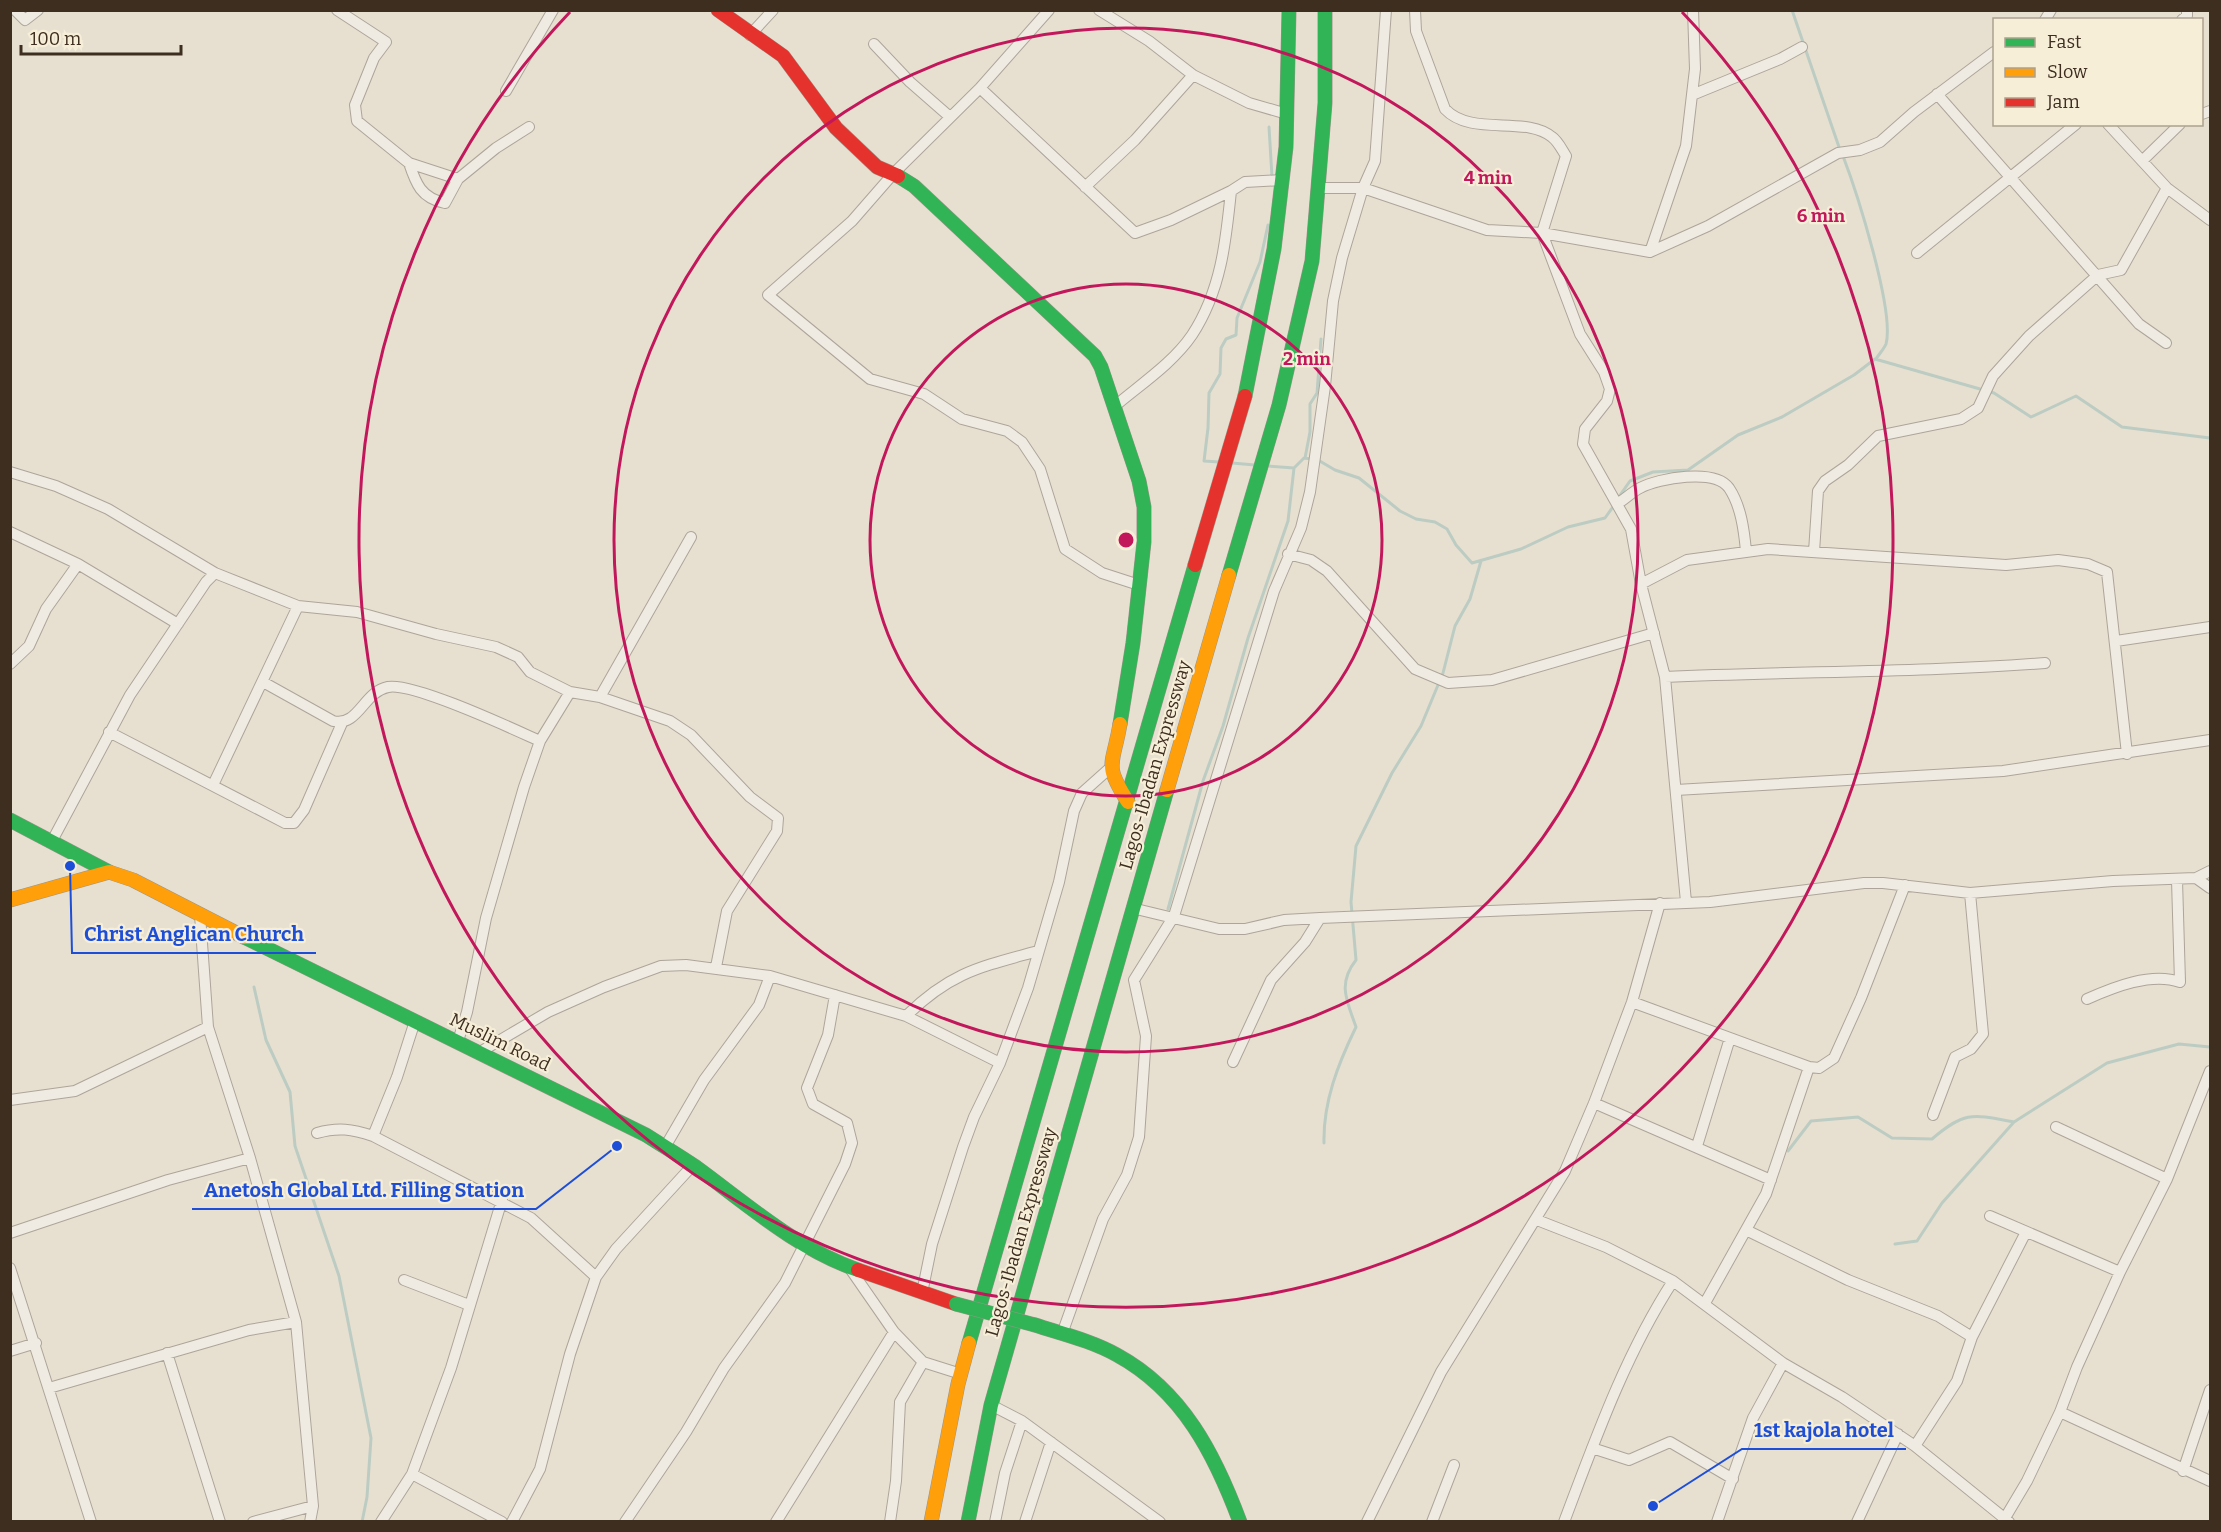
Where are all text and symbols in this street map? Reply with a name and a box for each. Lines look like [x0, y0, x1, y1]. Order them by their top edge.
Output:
scale bar [21, 18, 182, 56]
legend [1993, 18, 2203, 126]
text: 100 m [30, 28, 81, 50]
text: Fast [2047, 31, 2082, 53]
text: Slow [2047, 61, 2088, 83]
text: Jam [2046, 91, 2080, 113]
text: 4 min [1464, 167, 1513, 189]
text: 6 min [1797, 205, 1846, 227]
text: 2 min [1283, 348, 1331, 370]
centre of rings [1116, 530, 1136, 550]
street label: Lagos-Ibadan Expressway [1115, 657, 1196, 872]
callout: Christ Anglican Church [72, 915, 316, 953]
text: Christ Anglican Church [84, 922, 304, 946]
street label: Muslim Road [446, 1008, 554, 1076]
street label: Lagos-Ibadan Expressway [981, 1124, 1062, 1339]
callout: Anetosh Global Ltd. Filling Station [192, 1171, 536, 1209]
text: Anetosh Global Ltd. Filling Station [204, 1178, 524, 1202]
callout: 1st kajola hotel [1742, 1411, 1906, 1449]
text: 1st kajola hotel [1754, 1418, 1894, 1442]

